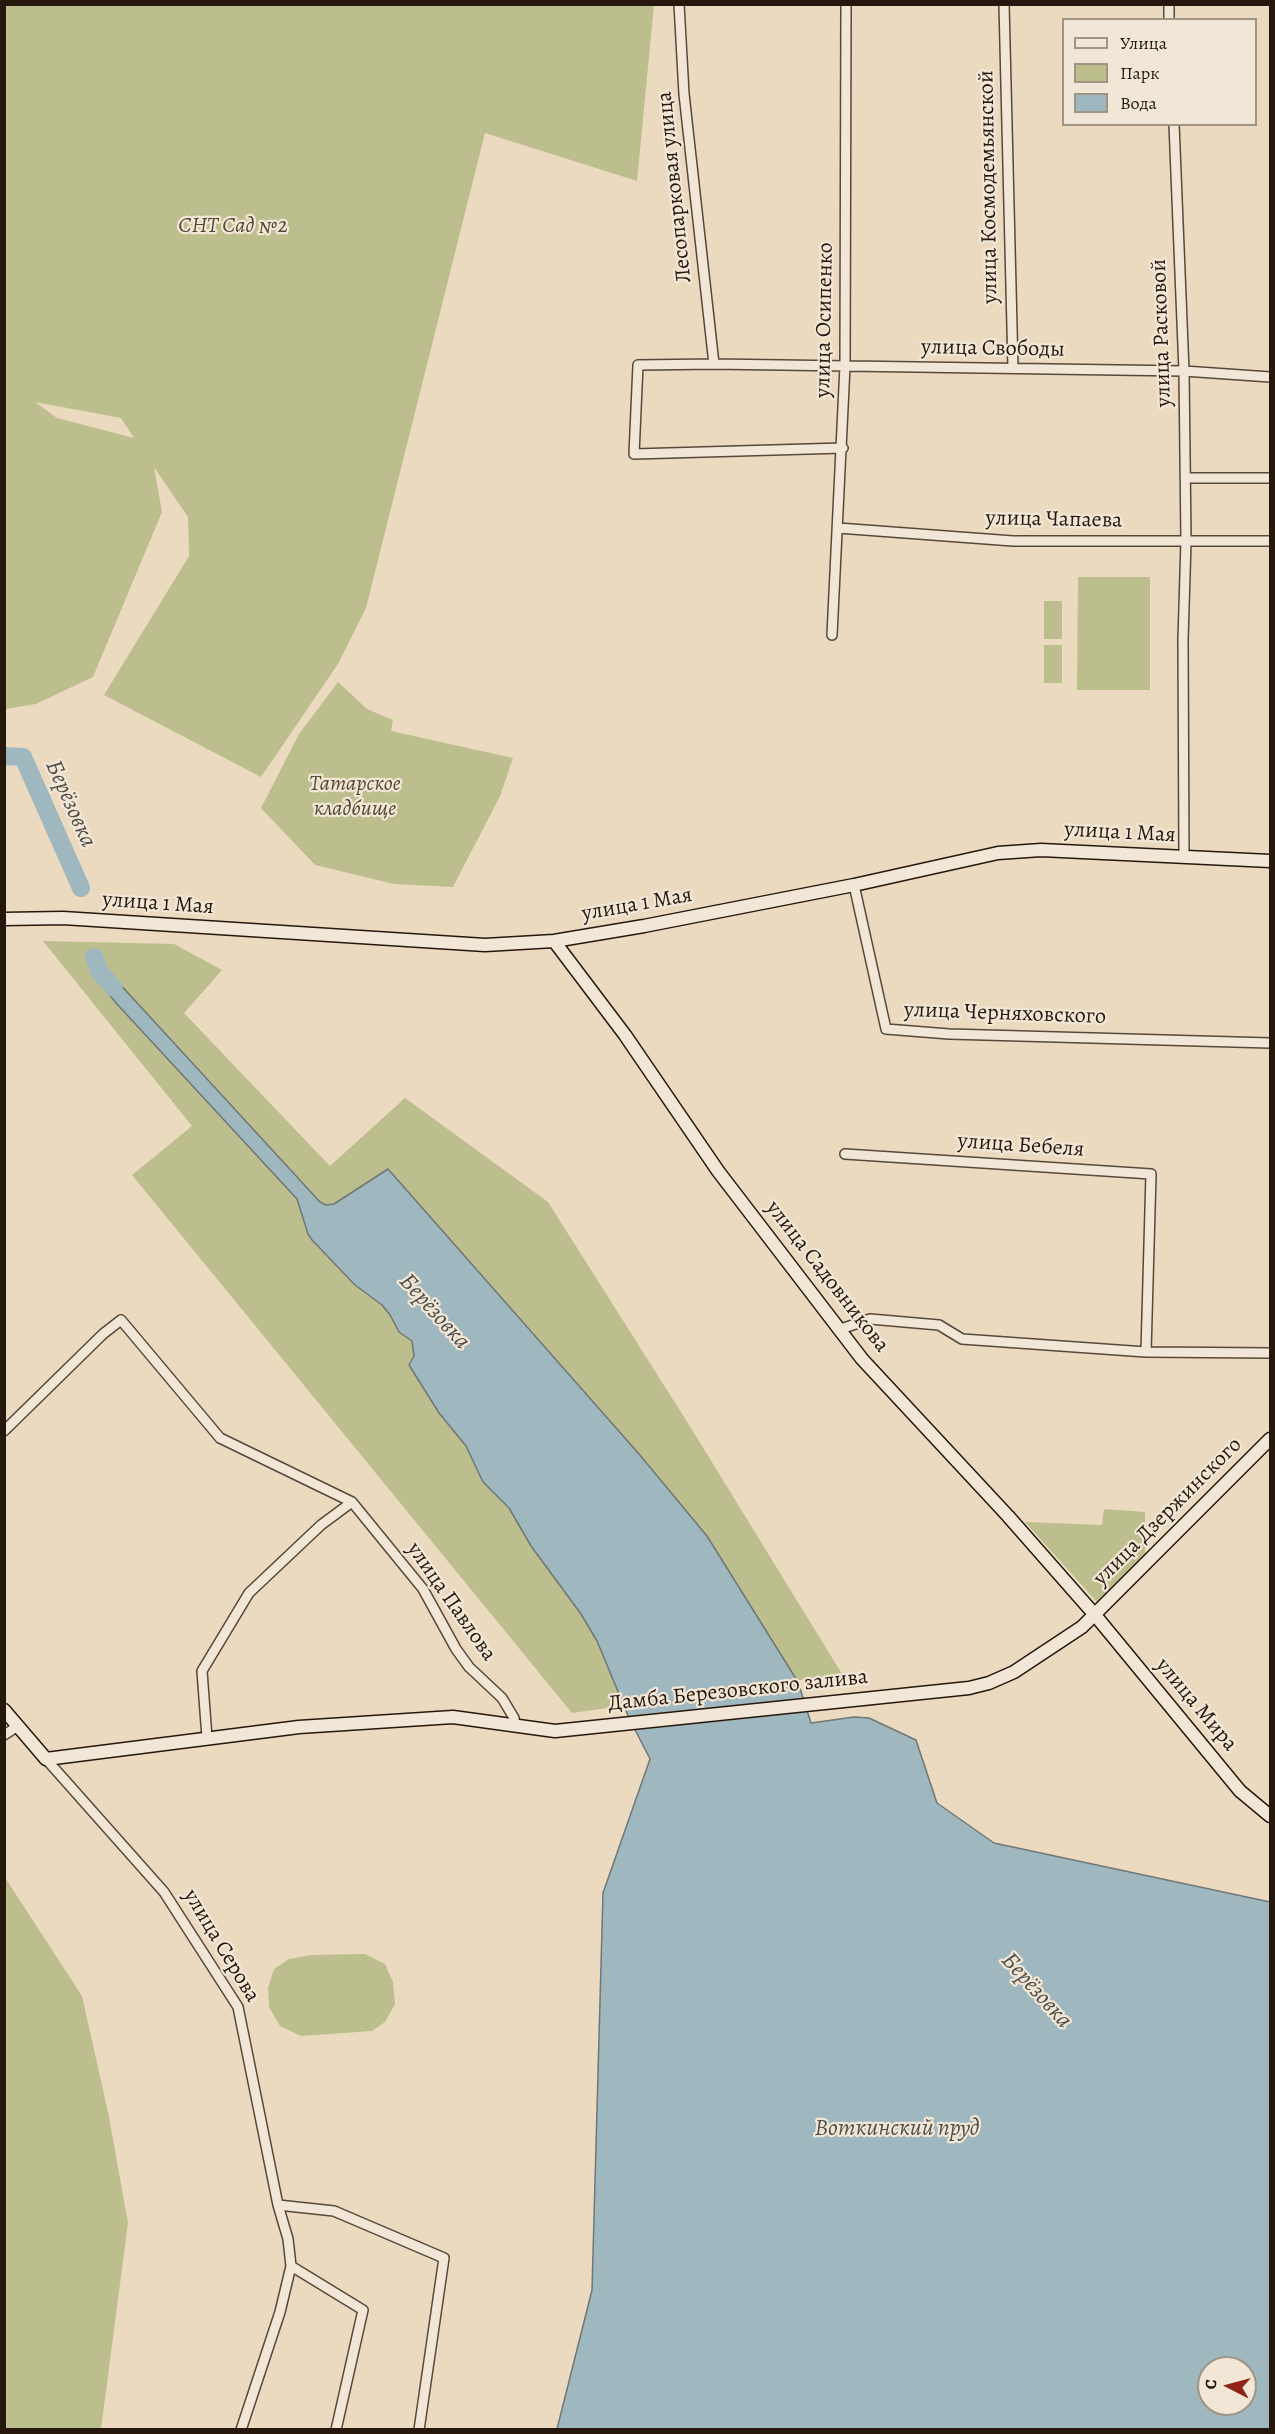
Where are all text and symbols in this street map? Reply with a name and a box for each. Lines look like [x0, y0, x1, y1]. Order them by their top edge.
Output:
legend [1062, 18, 1257, 126]
text: Улица [1120, 31, 1167, 55]
text: Парк [1120, 61, 1160, 85]
street label: улица Космодемьянской [974, 70, 1004, 304]
street label: Лесопарковая улица [652, 90, 698, 284]
text: Вода [1120, 91, 1157, 115]
park label: СНТ Сад №2 [178, 214, 288, 240]
street label: улица Осипенко [810, 242, 840, 398]
street label: улица Расковой [1146, 258, 1178, 408]
street label: улица Свободы [921, 335, 1065, 363]
street label: улица Чапаева [985, 506, 1123, 534]
water label: Берёзовка [38, 756, 102, 852]
park label: Татарское кладбище [309, 772, 401, 824]
street label: улица 1 Мая [1064, 817, 1176, 849]
street label: улица 1 Мая [580, 882, 694, 928]
street label: улица 1 Мая [101, 887, 215, 921]
street label: улица Черняховского [904, 997, 1106, 1031]
street label: улица Бебеля [957, 1128, 1085, 1164]
street label: улица Садовникова [760, 1196, 894, 1358]
water label: Берёзовка [392, 1268, 476, 1356]
street label: улица Дзержинского [1088, 1432, 1248, 1592]
street label: улица Павлова [400, 1538, 502, 1666]
street label: улица Мира [1149, 1653, 1243, 1757]
street label: Дамба Березовского залива [607, 1664, 869, 1718]
street label: улица Серова [177, 1885, 265, 2007]
water label: Берёзовка [994, 1947, 1078, 2035]
water label: Воткинский пруд [815, 2115, 979, 2143]
north arrow [1197, 2356, 1257, 2416]
text: С [1200, 2378, 1223, 2390]

